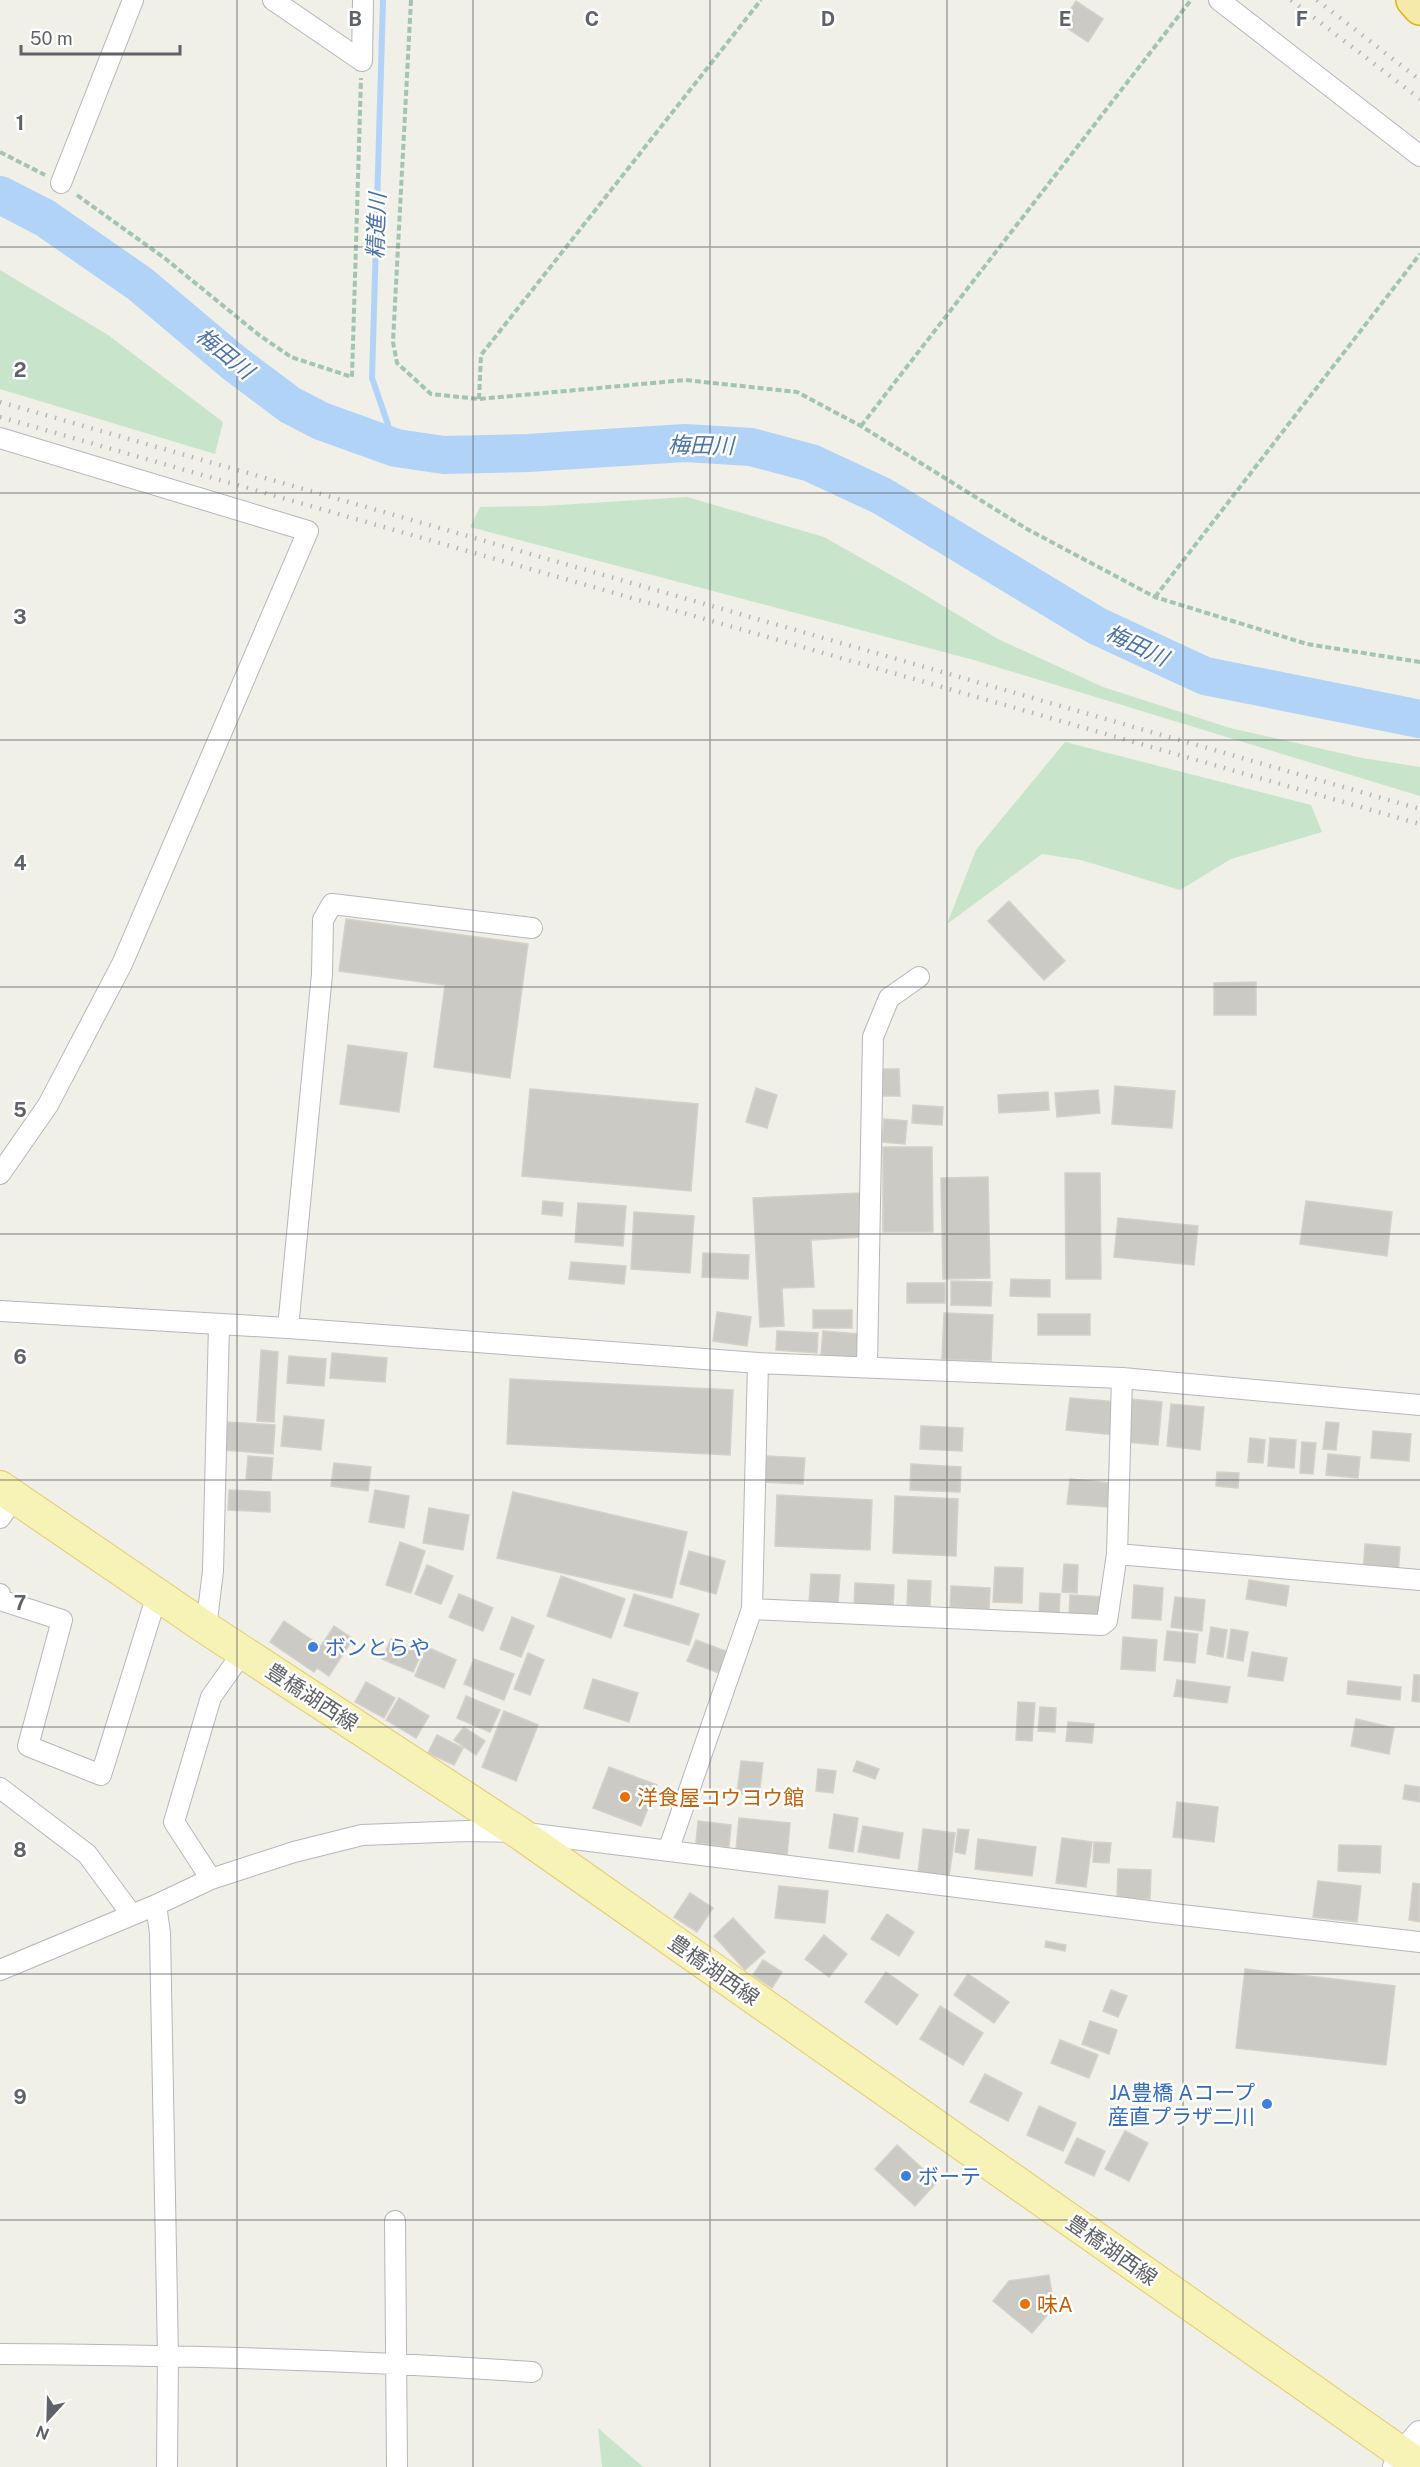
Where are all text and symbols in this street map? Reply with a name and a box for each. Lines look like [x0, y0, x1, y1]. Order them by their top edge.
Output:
text: B [348, 7, 362, 31]
text: C [585, 7, 599, 31]
text: D [821, 7, 835, 31]
text: E [1059, 7, 1071, 31]
text: F [1296, 7, 1308, 31]
scale bar [21, 18, 180, 56]
text: 50 m [30, 28, 73, 49]
text: 1 [16, 111, 24, 135]
water label: 精進川 [362, 191, 390, 259]
water label: 梅田川 [191, 322, 260, 385]
text: 2 [14, 358, 26, 382]
water label: 梅田川 [668, 431, 736, 459]
text: 3 [13, 605, 27, 629]
water label: 梅田川 [1102, 619, 1174, 672]
text: 4 [13, 851, 27, 875]
text: 5 [13, 1098, 27, 1122]
text: 6 [13, 1345, 27, 1369]
text: 7 [14, 1591, 26, 1615]
place label: ボンとらや [325, 1635, 430, 1660]
marker: ボンとらや [306, 1640, 320, 1654]
street label: 豊橋湖西線 [261, 1658, 363, 1736]
place label: 洋食屋コウヨウ館 [637, 1785, 804, 1810]
marker: 洋食屋コウヨウ館 [618, 1790, 632, 1804]
text: 8 [13, 1838, 27, 1862]
street label: 豊橋湖西線 [664, 1930, 764, 2010]
place label: JA豊橋 Aコープ 産直プラザ二川 [1108, 2080, 1255, 2129]
text: 9 [13, 2085, 27, 2109]
marker: JA豊橋 Aコープ 産直プラザ二川 [1260, 2097, 1274, 2111]
place label: ボーテ [918, 2164, 981, 2189]
marker: ボーテ [899, 2169, 913, 2183]
street label: 豊橋湖西線 [1062, 2210, 1162, 2290]
place label: 味A [1037, 2292, 1073, 2317]
marker: 味A [1018, 2297, 1032, 2311]
north arrow [18, 2389, 78, 2449]
text: N [33, 2421, 52, 2444]

